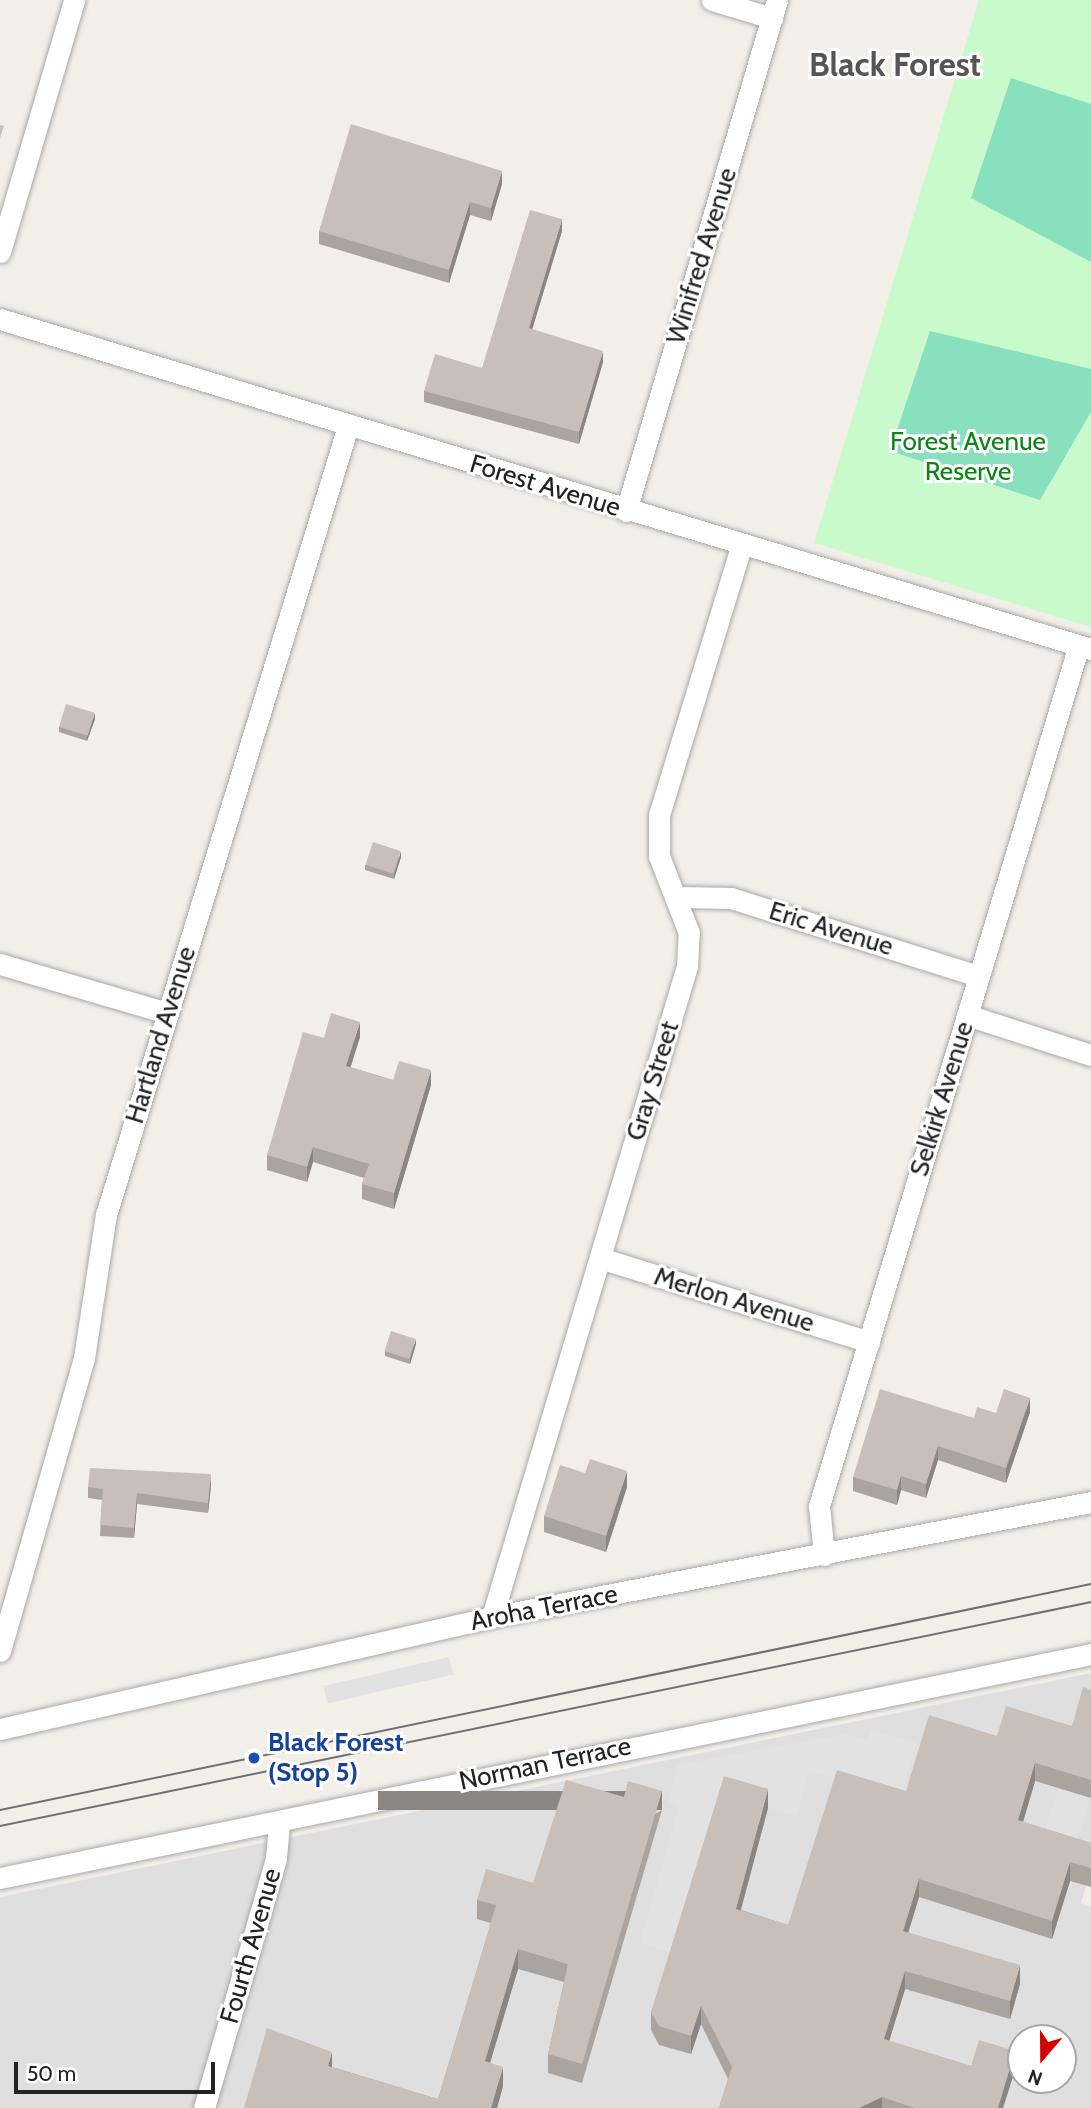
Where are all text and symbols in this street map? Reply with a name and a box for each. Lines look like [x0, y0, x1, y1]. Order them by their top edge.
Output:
district label: Black Forest [809, 45, 981, 85]
street label: Winifred Avenue [660, 164, 744, 348]
park label: Forest Avenue Reserve [890, 426, 1046, 488]
street label: Forest Avenue [466, 448, 624, 524]
street label: Eric Avenue [765, 895, 897, 963]
street label: Hartland Avenue [119, 943, 203, 1127]
street label: Gray Street [620, 1018, 686, 1144]
street label: Selkirk Avenue [904, 1018, 980, 1180]
street label: Merlon Avenue [650, 1261, 818, 1339]
street label: Aroha Terrace [468, 1578, 620, 1638]
place label: Black Forest (Stop 5) [268, 1727, 403, 1788]
street label: Norman Terrace [456, 1731, 634, 1797]
marker: Black Forest (Stop 5) [246, 1750, 262, 1766]
street label: Fourth Avenue [214, 1865, 288, 2027]
north arrow [1007, 2024, 1077, 2094]
scale bar [18, 2048, 219, 2092]
text: 50 m [27, 2061, 76, 2086]
text: N [1025, 2064, 1046, 2090]

